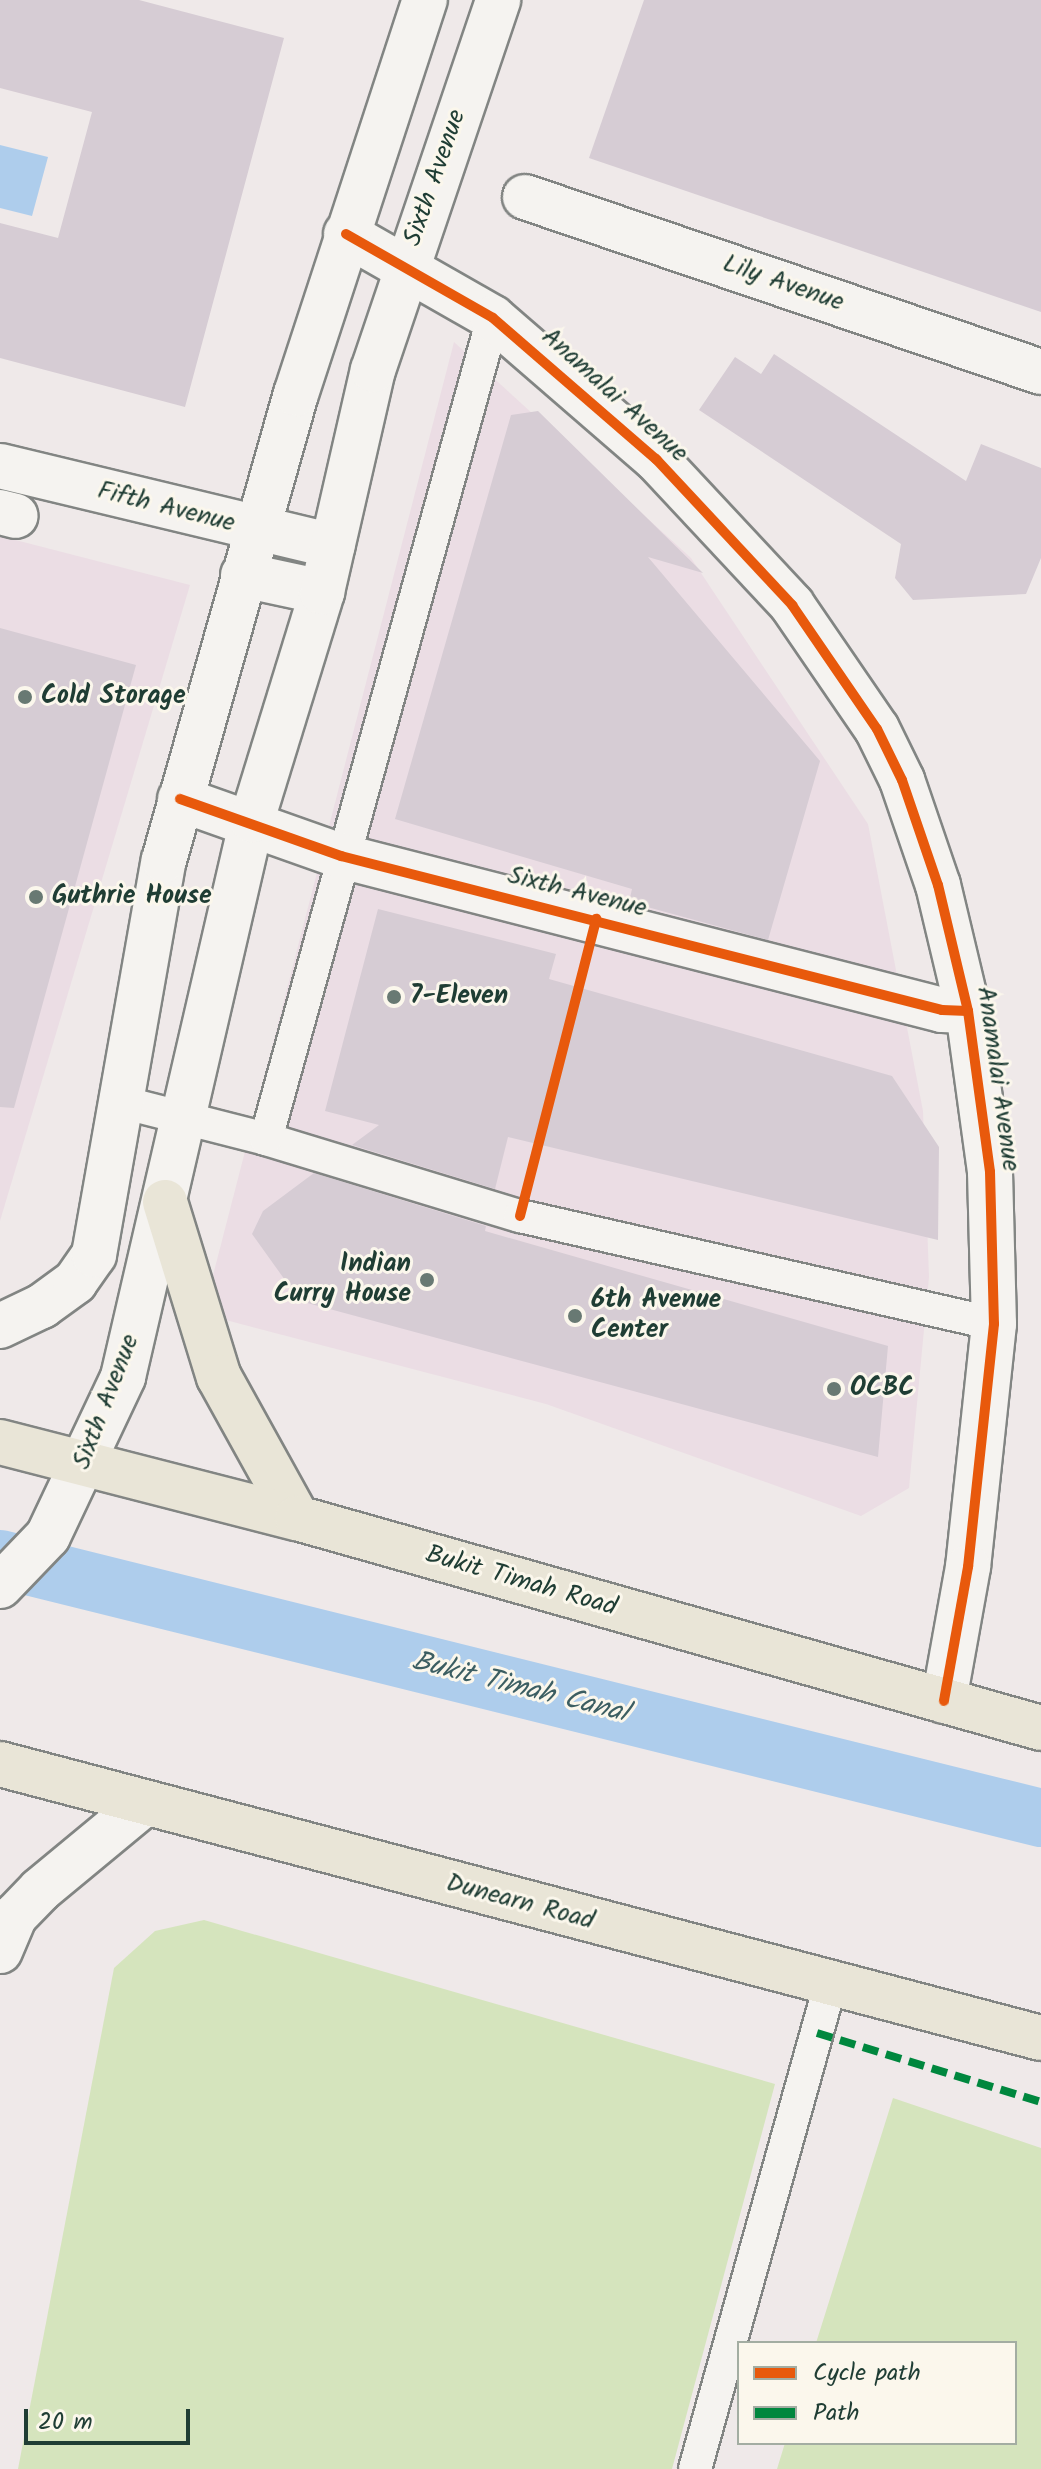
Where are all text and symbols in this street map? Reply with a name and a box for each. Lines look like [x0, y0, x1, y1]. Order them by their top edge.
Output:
street label: Sixth Avenue [398, 106, 474, 250]
street label: Lily Avenue [718, 249, 848, 319]
street label: Anamalai Avenue [534, 322, 694, 470]
street label: Fifth Avenue [94, 476, 238, 540]
place label: Cold Storage [41, 681, 186, 713]
marker: Cold Storage [16, 688, 34, 706]
street label: Sixth Avenue [504, 861, 650, 925]
place label: Guthrie House [52, 881, 212, 913]
marker: Guthrie House [27, 888, 45, 906]
place label: 7-Eleven [410, 981, 508, 1013]
street label: Anamalai Avenue [969, 985, 1025, 1173]
marker: 7-Eleven [385, 988, 403, 1006]
place label: Indian Curry House [274, 1249, 411, 1310]
marker: Indian Curry House [418, 1271, 436, 1289]
place label: 6th Avenue Center [591, 1285, 721, 1346]
marker: 6th Avenue Center [566, 1307, 584, 1325]
street label: Sixth Avenue [67, 1330, 147, 1474]
place label: OCBC [850, 1373, 914, 1405]
marker: OCBC [825, 1380, 843, 1398]
street label: Bukit Timah Road [422, 1540, 620, 1624]
water label: Bukit Timah Canal [409, 1645, 631, 1731]
street label: Dunearn Road [443, 1868, 597, 1938]
legend [737, 2341, 1017, 2445]
text: Cycle path [813, 2354, 921, 2393]
scale bar [28, 2393, 194, 2443]
text: Path [813, 2394, 859, 2433]
text: 20 m [38, 2403, 93, 2442]

